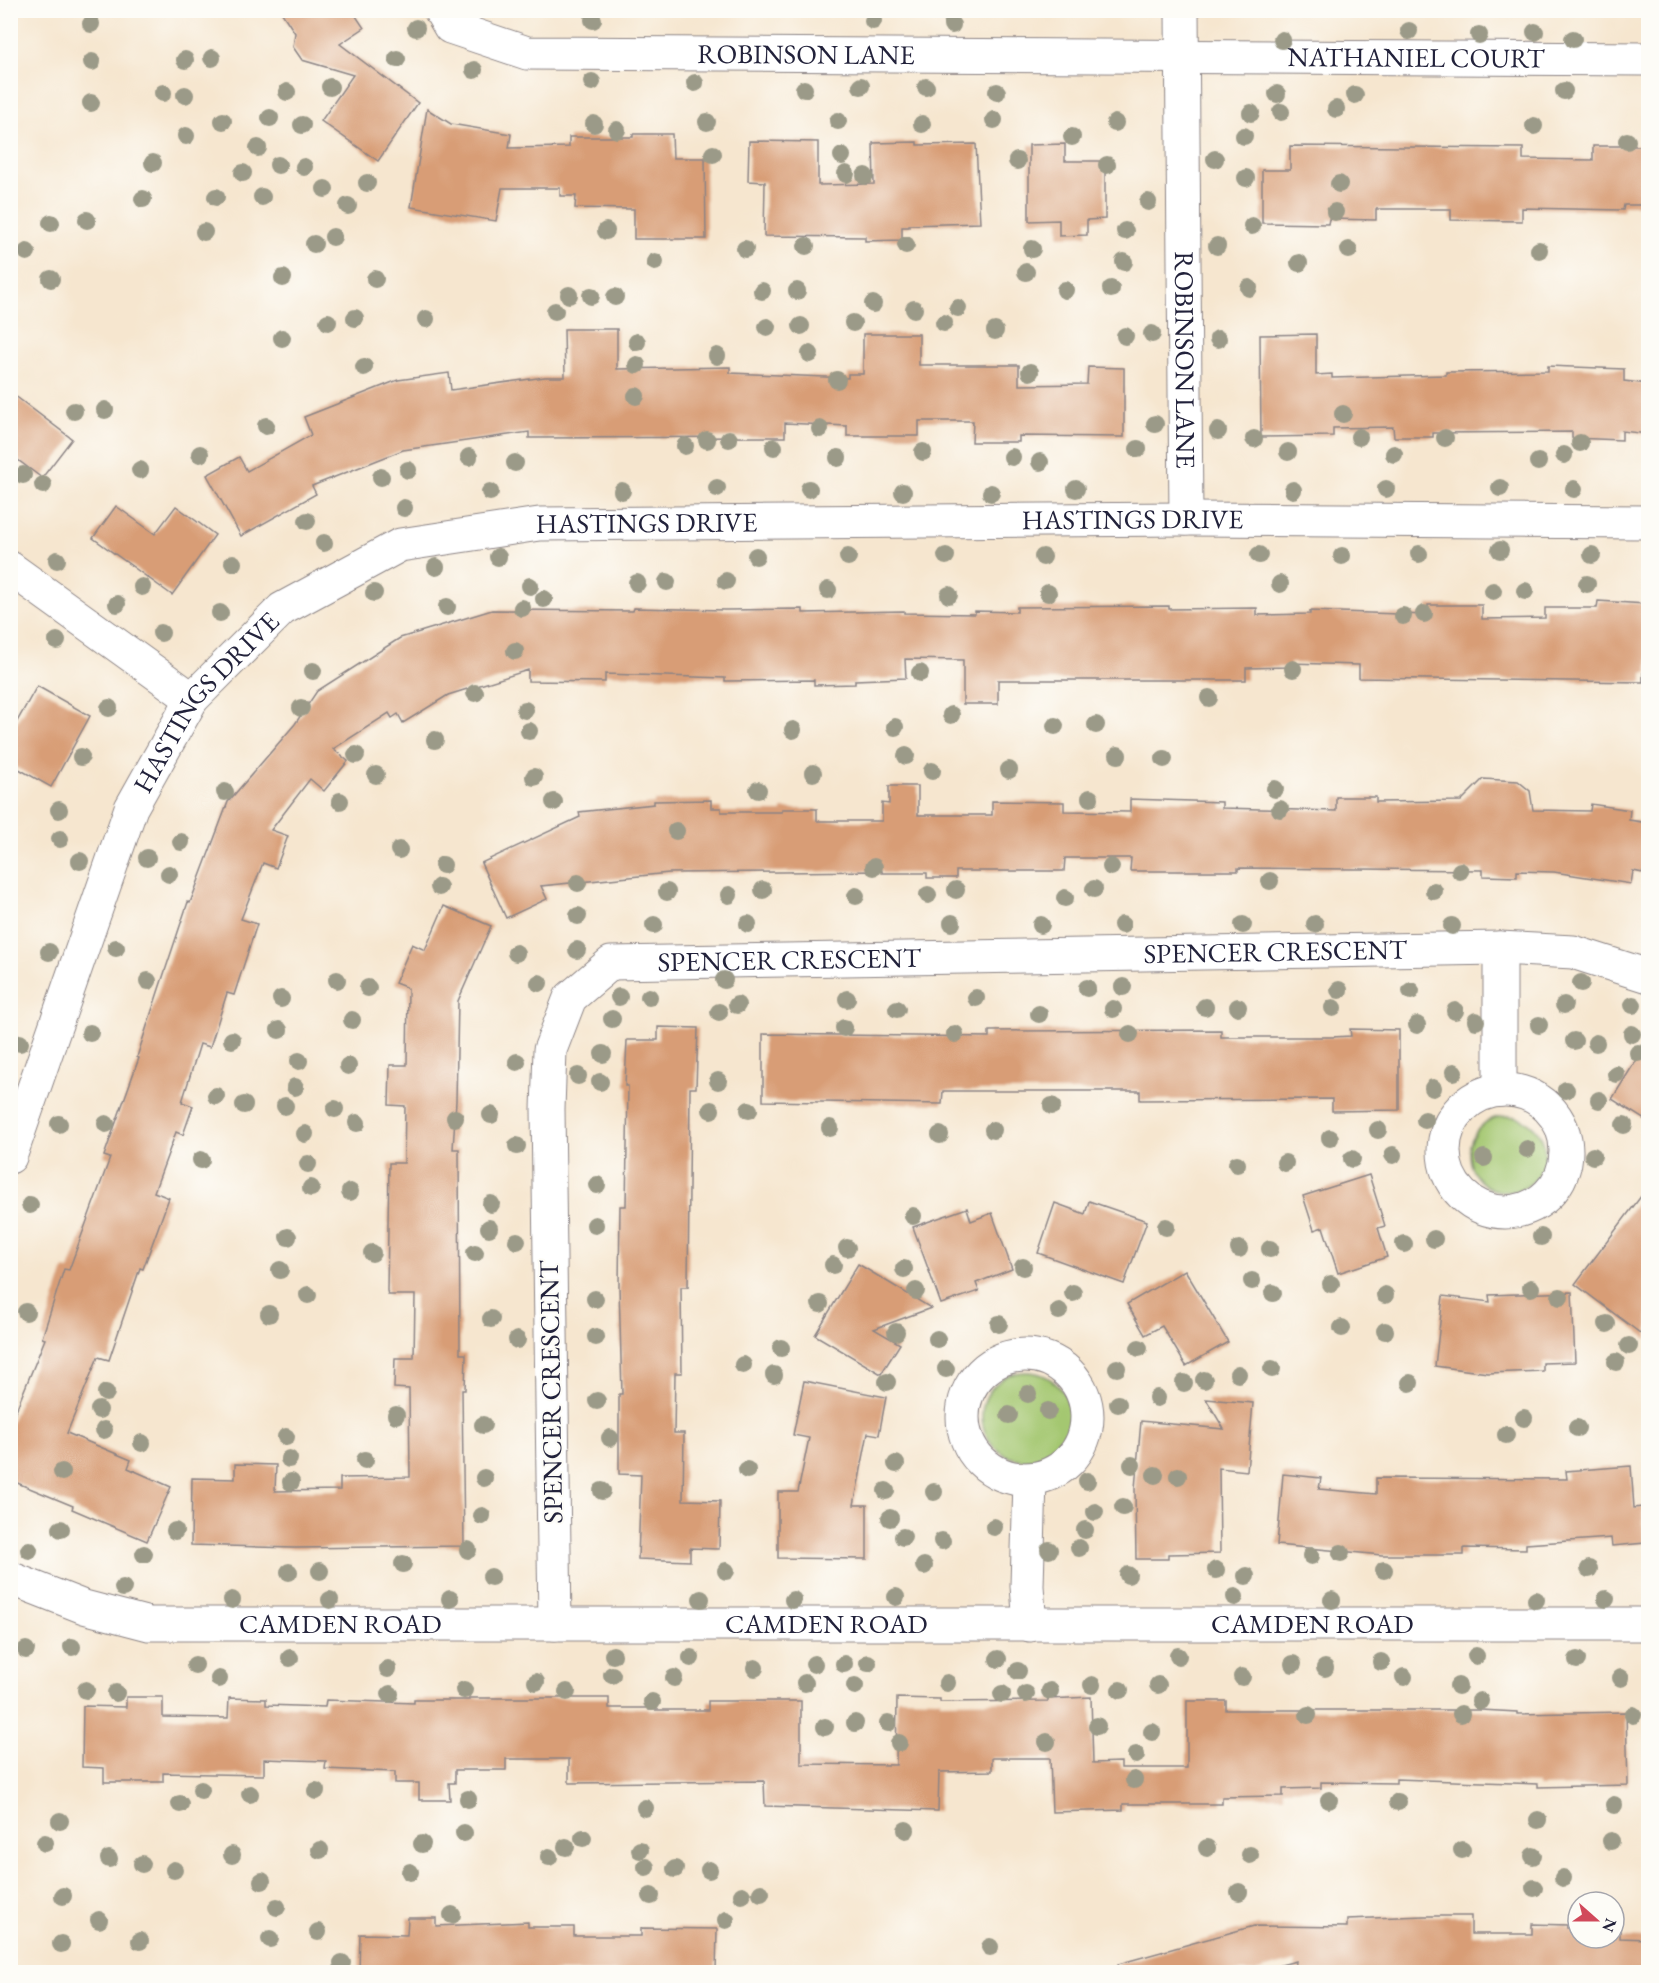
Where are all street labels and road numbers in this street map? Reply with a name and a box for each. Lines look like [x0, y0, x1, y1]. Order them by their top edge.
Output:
street label: ROBINSON LANE [697, 36, 915, 72]
street label: NATHANIEL COURT [1287, 39, 1546, 75]
street label: ROBINSON LANE [1167, 251, 1204, 469]
street label: HASTINGS DRIVE [1022, 501, 1244, 537]
street label: HASTINGS DRIVE [536, 504, 758, 541]
street label: HASTINGS DRIVE [125, 604, 286, 799]
street label: SPENCER CRESCENT [1143, 932, 1408, 971]
street label: SPENCER CRESCENT [657, 940, 922, 979]
street label: SPENCER CRESCENT [531, 1259, 570, 1524]
street label: CAMDEN ROAD [239, 1606, 442, 1641]
street label: CAMDEN ROAD [725, 1606, 928, 1641]
street label: CAMDEN ROAD [1211, 1606, 1414, 1641]

